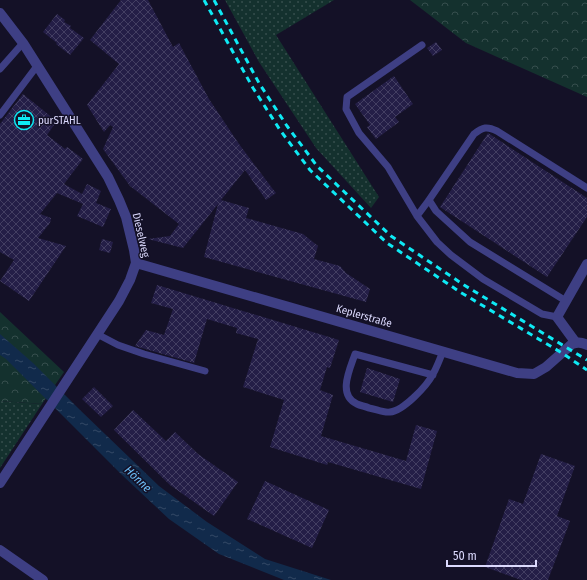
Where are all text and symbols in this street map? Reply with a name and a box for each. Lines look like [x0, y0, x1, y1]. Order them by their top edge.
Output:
office icon: purSTAHL [13, 109, 35, 131]
place label: purSTAHL [38, 114, 81, 127]
street label: Dieselweg [130, 211, 153, 259]
street label: Keplerstraße [335, 302, 393, 330]
water label: Hönne [122, 463, 155, 495]
scale bar [447, 542, 536, 568]
text: 50 m [453, 549, 477, 563]

